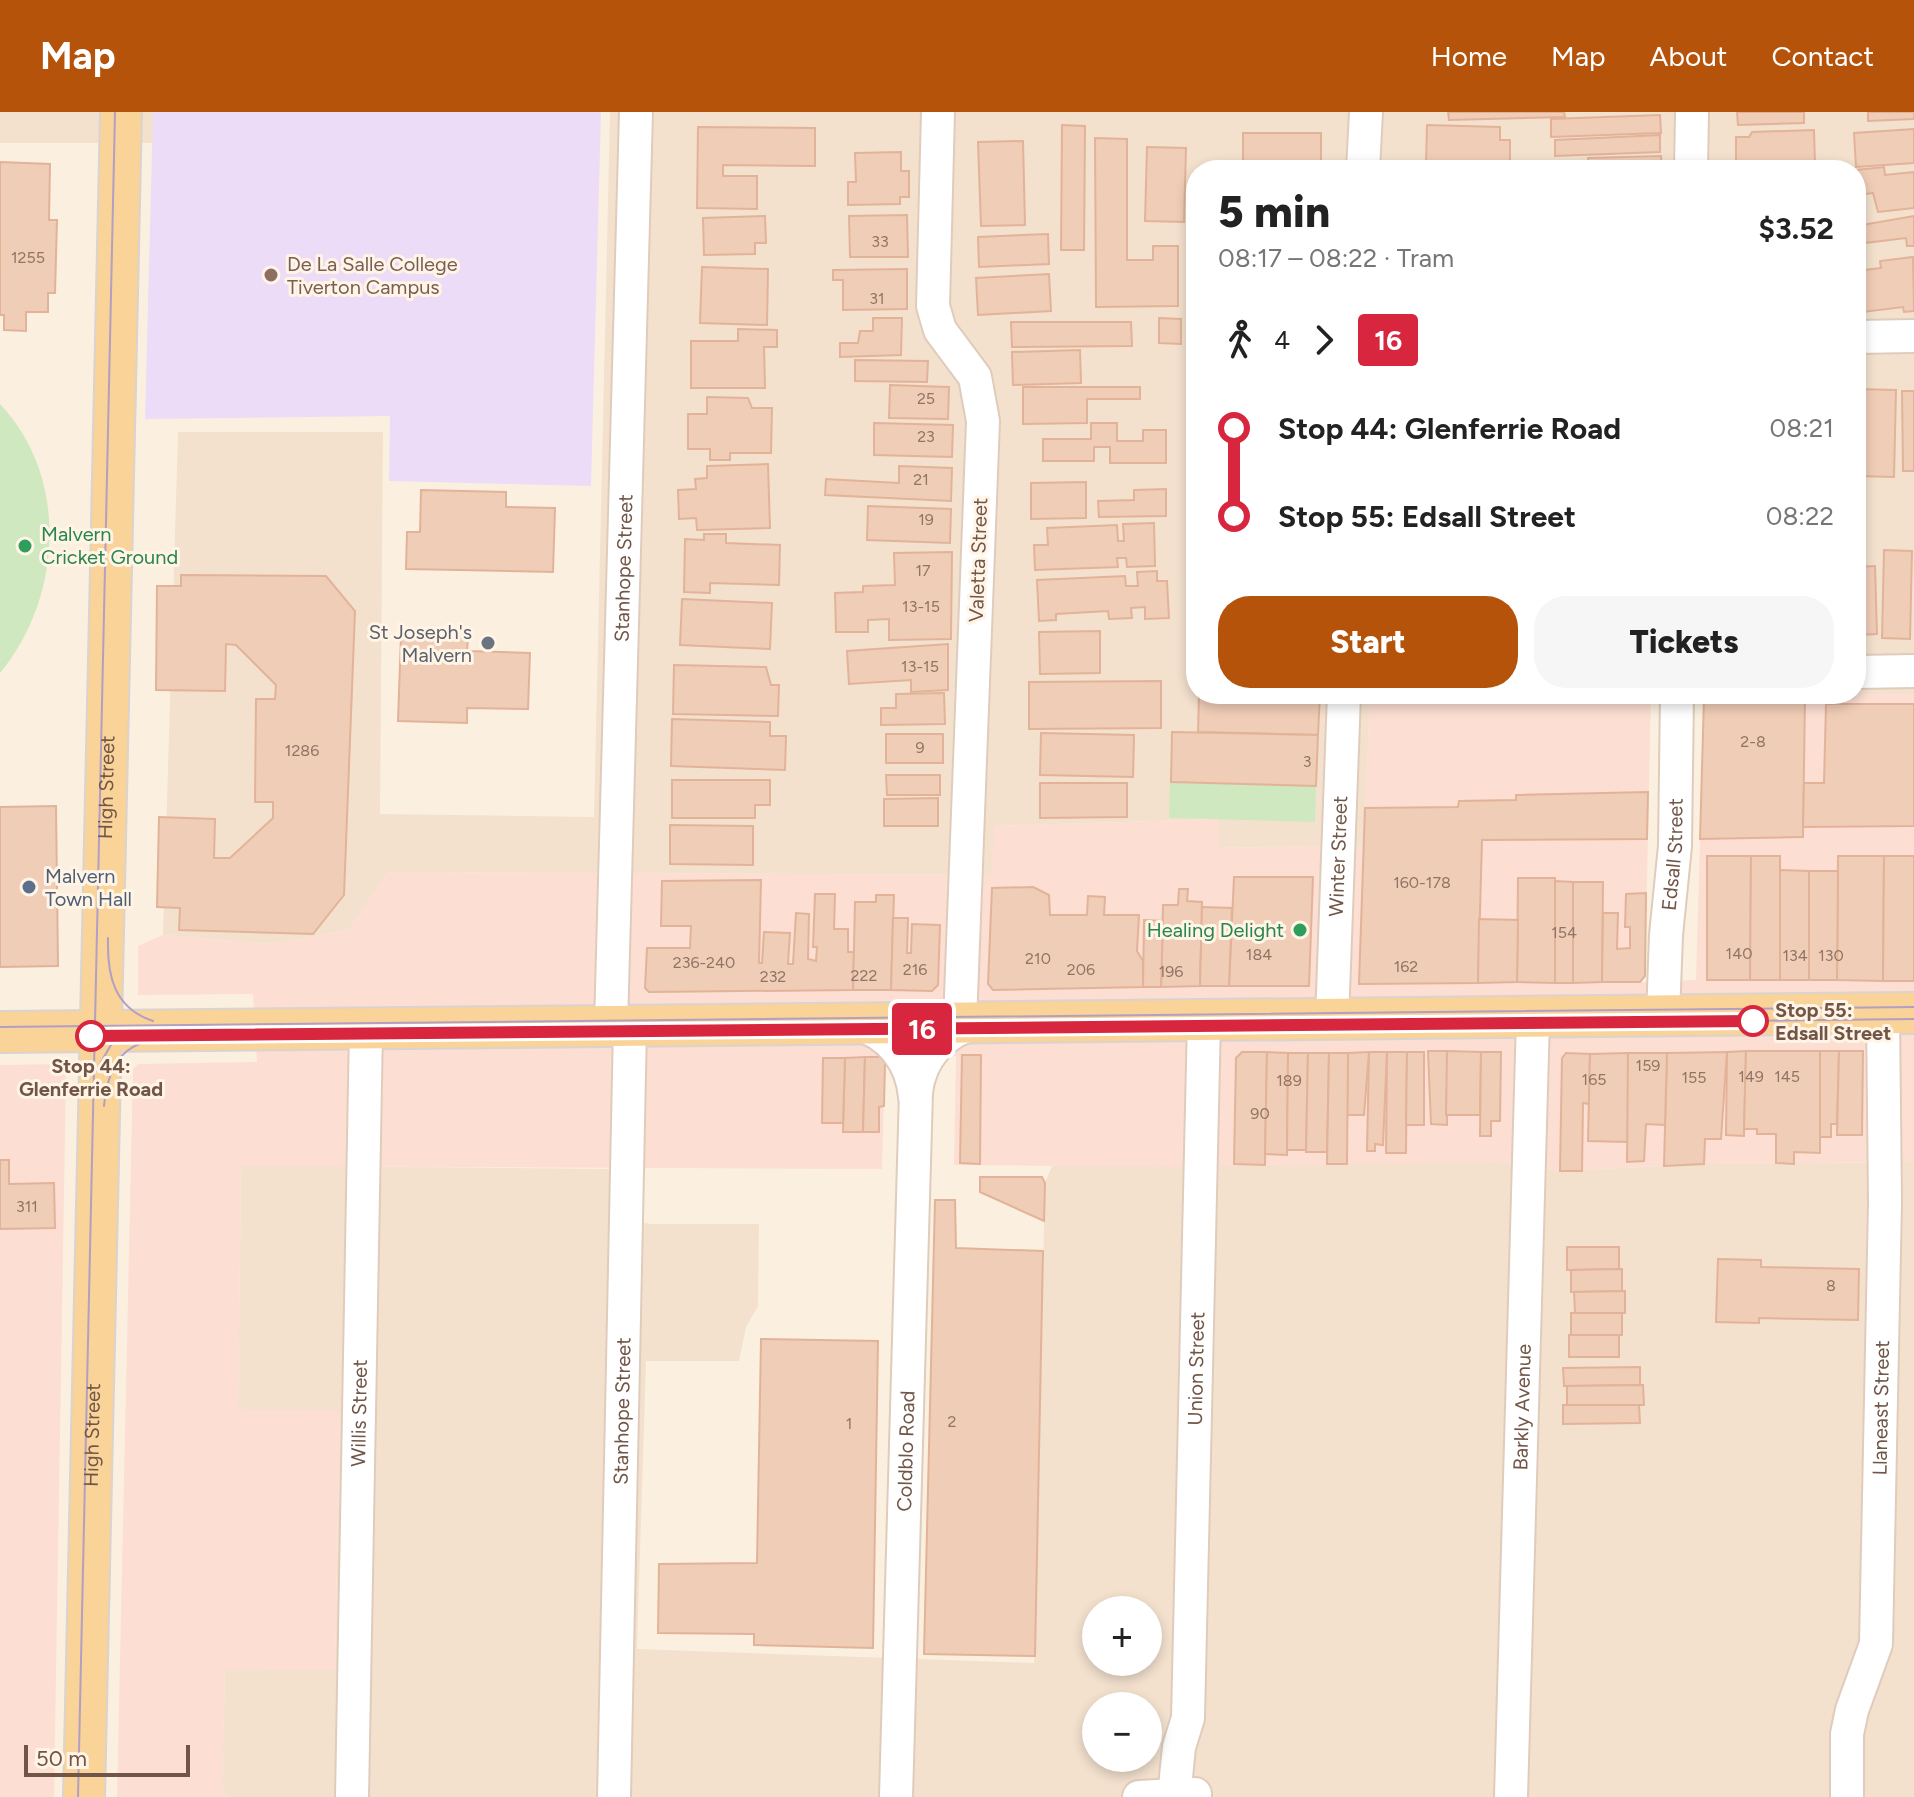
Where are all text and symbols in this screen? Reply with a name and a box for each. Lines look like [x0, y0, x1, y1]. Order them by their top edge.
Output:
text: Map [40, 33, 116, 79]
text: Home [1431, 39, 1507, 73]
text: Map [1551, 39, 1606, 73]
text: About [1650, 39, 1727, 73]
text: Contact [1771, 39, 1874, 73]
text: 5 min [1218, 185, 1330, 238]
text: $3.52 [1758, 210, 1834, 247]
house number: 33 [871, 232, 889, 251]
text: 08:17 – 08:22 · Tram [1218, 242, 1454, 274]
house number: 1255 [11, 248, 45, 267]
place label: De La Salle College Tiverton Campus [287, 252, 458, 299]
marker: De La Salle College Tiverton Campus [262, 266, 280, 284]
house number: 31 [869, 289, 885, 308]
icon: walk [1218, 318, 1262, 362]
icon: forward [1302, 318, 1346, 362]
text: 16 [1374, 323, 1402, 357]
text: 4 [1274, 324, 1290, 356]
house number: 25 [917, 389, 935, 408]
text: Stop 44: Glenferrie Road [1278, 410, 1621, 447]
text: 08:21 [1770, 412, 1834, 444]
house number: 23 [917, 427, 935, 446]
house number: 21 [913, 470, 929, 489]
street label: Stanhope Street [610, 494, 638, 642]
street label: Valetta Street [964, 497, 992, 623]
text: Stop 55: Edsall Street [1278, 498, 1576, 535]
text: 08:22 [1766, 500, 1834, 532]
house number: 19 [918, 510, 934, 529]
place label: Malvern Cricket Ground [41, 522, 178, 569]
marker: Malvern Cricket Ground [16, 537, 34, 555]
house number: 17 [915, 561, 931, 580]
button: Start [1218, 596, 1518, 688]
button: Tickets [1534, 596, 1834, 688]
house number: 13-15 [902, 597, 940, 616]
place label: St Joseph's Malvern [369, 620, 472, 667]
marker: St Joseph's Malvern [479, 634, 497, 652]
house number: 13-15 [901, 657, 939, 676]
house number: 2-8 [1740, 732, 1766, 751]
street label: High Street [93, 735, 119, 839]
house number: 9 [915, 738, 925, 757]
house number: 1286 [285, 741, 319, 760]
house number: 3 [1303, 752, 1311, 771]
street label: Winter Street [1324, 795, 1352, 917]
street label: Edsall Street [1657, 798, 1688, 912]
place label: Malvern Town Hall [45, 864, 132, 911]
house number: 160-178 [1393, 873, 1451, 892]
marker: Malvern Town Hall [20, 878, 38, 896]
place label: Healing Delight [1147, 918, 1284, 942]
marker: Healing Delight [1291, 921, 1309, 939]
house number: 154 [1551, 923, 1577, 942]
house number: 140 [1726, 944, 1752, 963]
house number: 184 [1246, 945, 1272, 964]
house number: 134 [1782, 946, 1808, 965]
house number: 130 [1818, 946, 1844, 965]
house number: 210 [1025, 949, 1051, 968]
house number: 236-240 [673, 953, 735, 972]
house number: 162 [1394, 957, 1418, 976]
house number: 216 [903, 960, 927, 979]
house number: 206 [1067, 960, 1095, 979]
house number: 196 [1159, 962, 1183, 981]
house number: 222 [851, 966, 877, 985]
house number: 232 [760, 967, 786, 986]
place label: Stop 55: Edsall Street [1775, 998, 1891, 1045]
line badge: 16 [886, 1003, 958, 1055]
marker: Stop 55: Edsall Street [1738, 1006, 1768, 1036]
text: 16 [908, 1012, 936, 1046]
marker: Stop 44: Glenferrie Road [76, 1021, 106, 1051]
place label: Stop 44: Glenferrie Road [19, 1054, 163, 1101]
house number: 159 [1636, 1056, 1660, 1075]
house number: 149 [1738, 1067, 1764, 1086]
house number: 145 [1774, 1067, 1800, 1086]
house number: 155 [1681, 1068, 1707, 1087]
house number: 165 [1582, 1070, 1606, 1089]
house number: 189 [1276, 1071, 1302, 1090]
house number: 90 [1250, 1104, 1270, 1123]
house number: 311 [16, 1197, 38, 1216]
house number: 8 [1826, 1276, 1836, 1295]
street label: Union Street [1183, 1312, 1209, 1426]
street label: Stanhope Street [608, 1337, 636, 1485]
street label: Llaneast Street [1867, 1340, 1894, 1476]
street label: Barkly Avenue [1508, 1344, 1536, 1471]
street label: Willis Street [346, 1359, 372, 1467]
street label: High Street [79, 1383, 105, 1487]
street label: Coldblo Road [892, 1390, 920, 1512]
house number: 2 [948, 1412, 956, 1431]
house number: 1 [846, 1414, 852, 1433]
map controls [1082, 1596, 1162, 1772]
button: + [1082, 1596, 1162, 1676]
button: − [1082, 1692, 1162, 1772]
scale bar [24, 1741, 190, 1777]
text: 50 m [36, 1745, 87, 1772]

